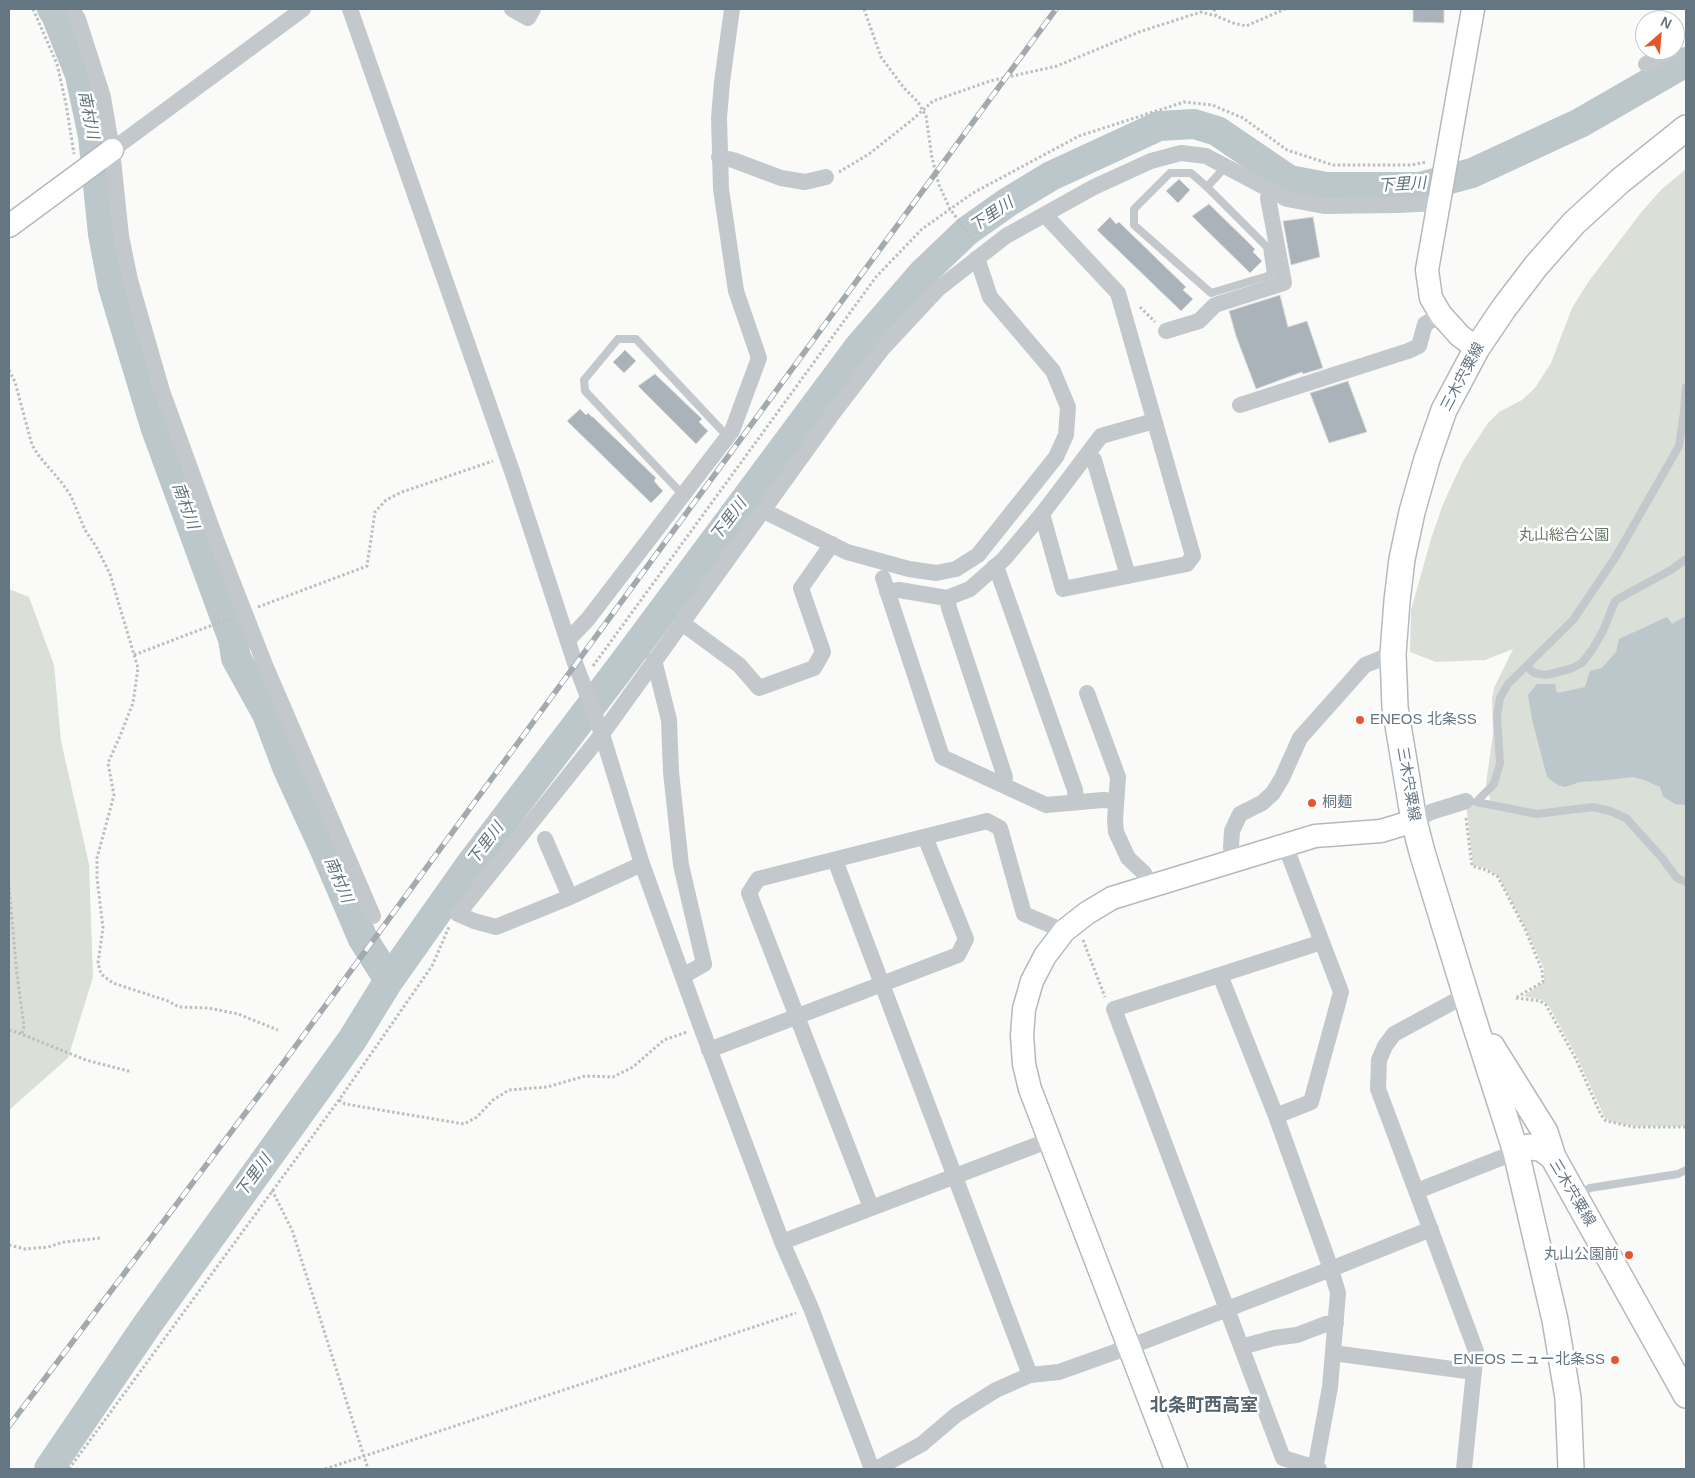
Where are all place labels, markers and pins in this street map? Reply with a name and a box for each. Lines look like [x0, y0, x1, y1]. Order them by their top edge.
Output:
place label: ENEOS 北条SS [1370, 711, 1477, 729]
marker: ENEOS 北条SS [1354, 714, 1366, 726]
place label: 桐麺 [1322, 794, 1352, 812]
marker: 桐麺 [1306, 797, 1318, 809]
place label: 丸山公園前 [1544, 1246, 1619, 1264]
marker: 丸山公園前 [1623, 1249, 1635, 1261]
place label: ENEOS ニュー北条SS [1453, 1351, 1605, 1369]
marker: ENEOS ニュー北条SS [1609, 1354, 1621, 1366]

